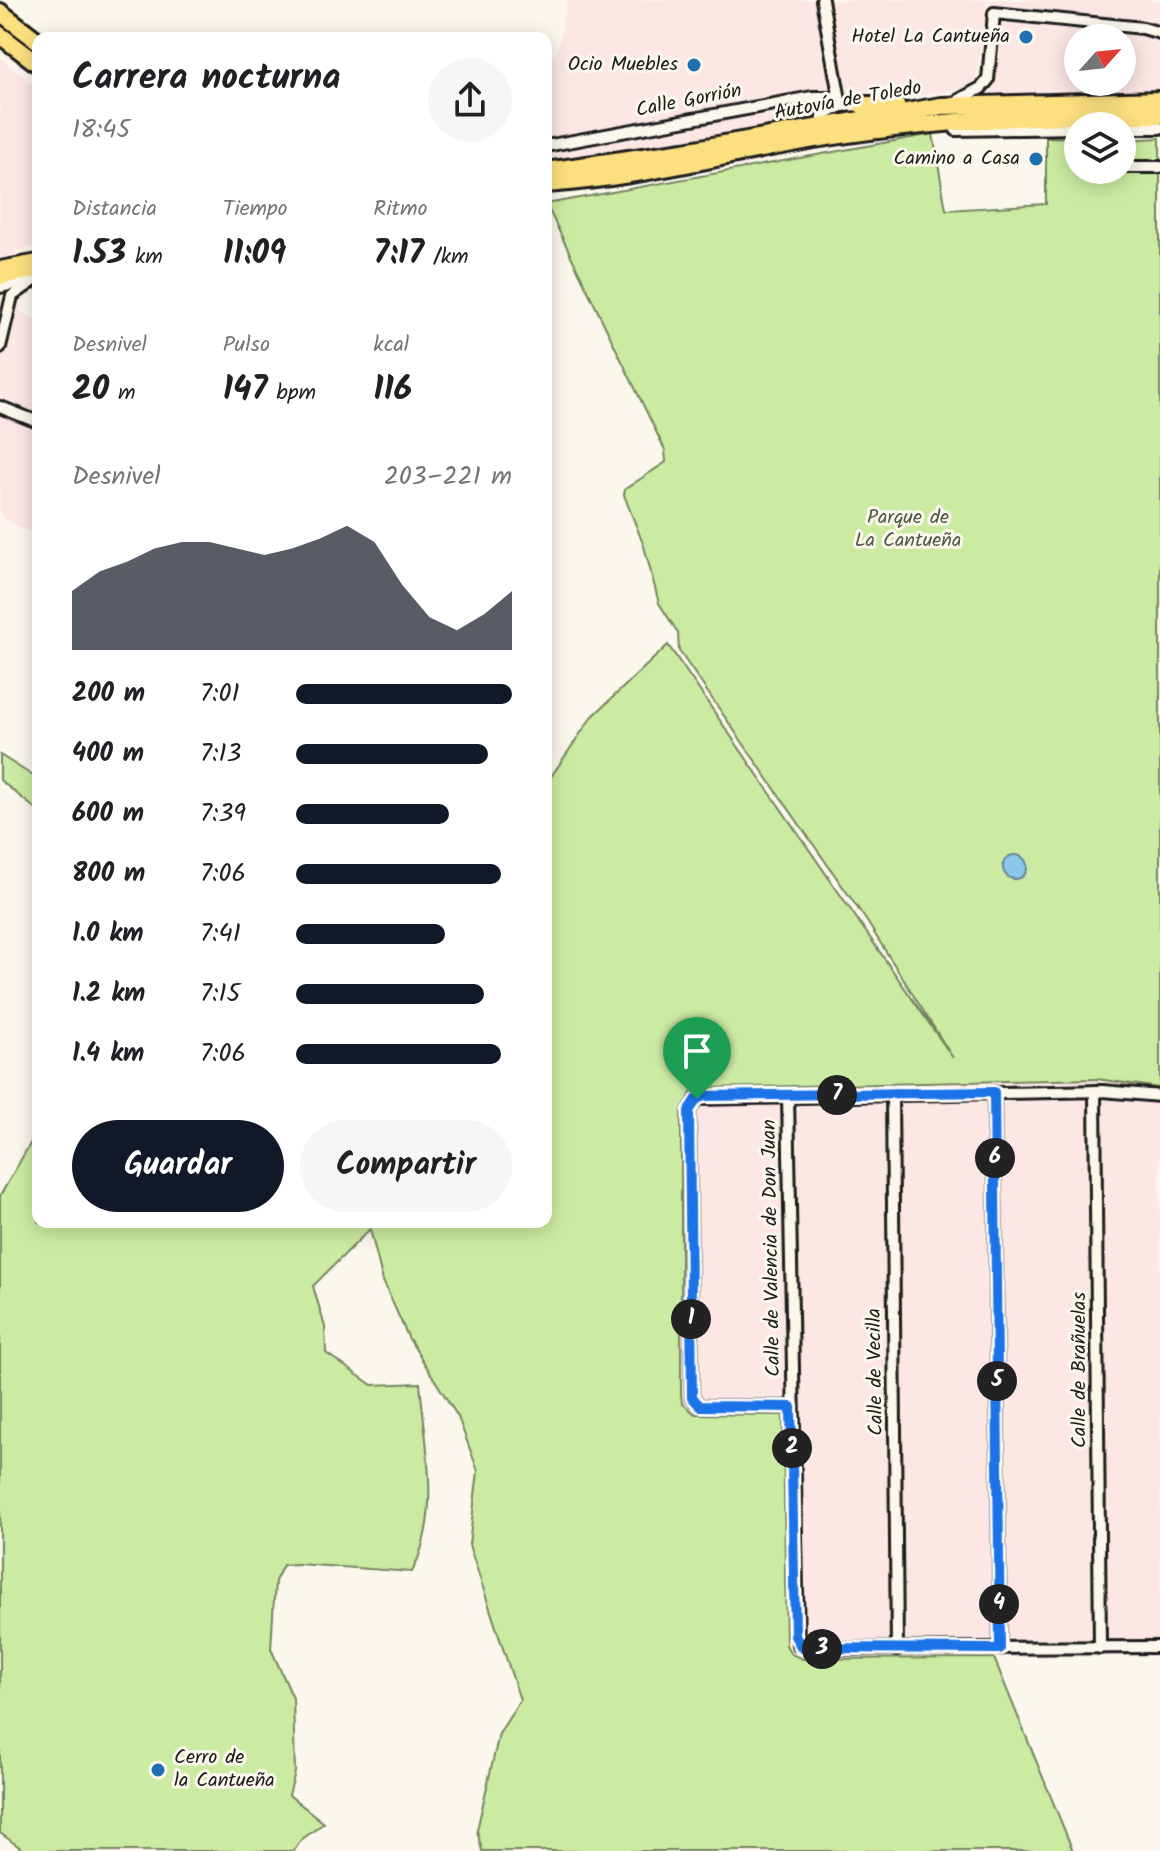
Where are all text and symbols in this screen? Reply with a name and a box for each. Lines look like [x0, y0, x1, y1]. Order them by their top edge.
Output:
place label: Hotel La Cantueña [851, 21, 1010, 53]
north arrow [1064, 24, 1136, 96]
map controls [1064, 24, 1136, 184]
marker: Hotel La Cantueña [1017, 28, 1035, 46]
place label: Ocio Muebles [568, 49, 678, 81]
text: Carrera nocturna [72, 50, 341, 107]
marker: Ocio Muebles [685, 56, 703, 74]
button: share [428, 58, 512, 142]
street label: Autovía de Toledo [772, 72, 924, 130]
street label: Calle Gorrión [633, 75, 745, 127]
text: 18:45 [72, 109, 131, 151]
button: layers [1064, 112, 1136, 184]
place label: Camino a Casa [894, 143, 1020, 175]
marker: Camino a Casa [1027, 150, 1045, 168]
text: Distancia [72, 192, 157, 227]
text: Tiempo [223, 192, 288, 227]
text: Ritmo [373, 192, 427, 227]
text: 1.53 [72, 227, 126, 281]
text: 11:09 [223, 227, 286, 281]
text: 7:17 [373, 227, 424, 281]
text: km [126, 240, 163, 275]
text: /km [424, 240, 469, 275]
text: Desnivel [72, 328, 147, 363]
text: Pulso [223, 328, 270, 363]
text: kcal [373, 328, 409, 363]
text: 20 [72, 363, 109, 417]
text: 147 [223, 363, 268, 417]
text: 116 [373, 363, 412, 417]
text: m [109, 376, 136, 411]
text: bpm [268, 376, 316, 411]
text: Desnivel [72, 456, 161, 498]
text: 203–221 m [384, 456, 512, 498]
park label: Parque de La Cantueña [855, 502, 961, 557]
text: 200 m [72, 673, 145, 715]
text: 7:01 [200, 673, 240, 715]
text: 400 m [72, 733, 144, 775]
text: 7:13 [200, 733, 241, 775]
text: 600 m [72, 793, 144, 835]
text: 7:39 [200, 793, 246, 835]
text: 800 m [72, 853, 145, 895]
text: 7:06 [200, 853, 246, 895]
text: 1.0 km [72, 913, 143, 955]
text: 7:41 [200, 913, 241, 955]
text: 1.2 km [72, 973, 145, 1015]
text: 7:15 [200, 973, 241, 1015]
pin [663, 1017, 731, 1099]
icon: arrive [675, 1029, 719, 1073]
text: 1.4 km [72, 1033, 144, 1075]
text: 7:06 [200, 1033, 246, 1075]
pin: 7 [817, 1075, 857, 1115]
text: 7 [832, 1077, 842, 1112]
street label: Calle de Valencia de Don Juan [754, 1119, 790, 1377]
button: Guardar [72, 1120, 284, 1212]
button: Compartir [300, 1120, 512, 1212]
pin: 6 [975, 1138, 1015, 1178]
text: 6 [989, 1140, 1001, 1175]
street label: Calle de Brañuelas [1064, 1292, 1096, 1448]
pin: 1 [671, 1299, 711, 1339]
text: 1 [688, 1301, 694, 1336]
street label: Calle de Vecilla [859, 1308, 893, 1436]
pin: 5 [977, 1361, 1017, 1401]
text: 5 [991, 1363, 1003, 1398]
pin: 2 [772, 1428, 812, 1468]
text: 2 [786, 1430, 798, 1465]
pin: 4 [979, 1584, 1019, 1624]
text: 4 [993, 1586, 1005, 1621]
pin: 3 [802, 1629, 842, 1669]
text: 3 [816, 1631, 828, 1666]
place label: Cerro de la Cantueña [174, 1742, 275, 1797]
marker: Cerro de la Cantueña [149, 1761, 167, 1779]

